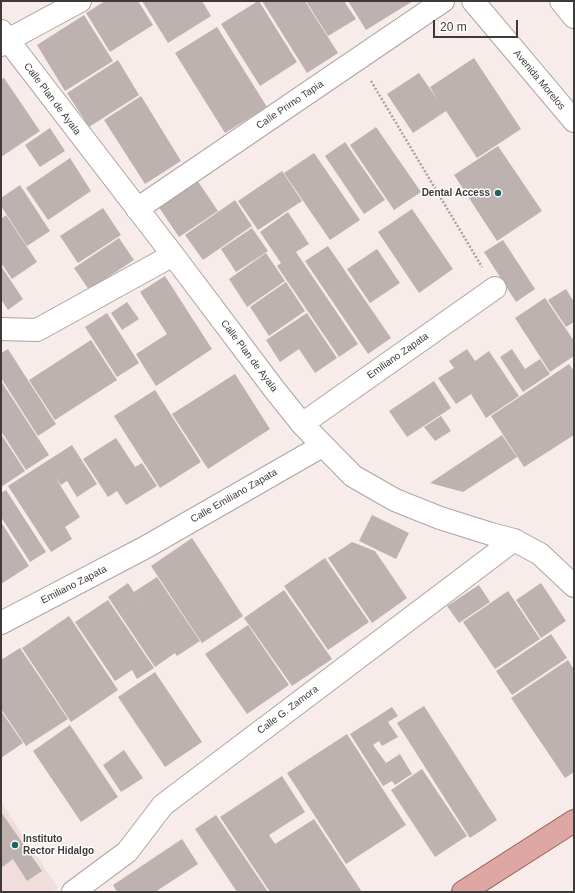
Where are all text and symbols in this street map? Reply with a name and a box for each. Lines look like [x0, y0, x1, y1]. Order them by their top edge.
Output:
scale bar [435, 12, 520, 38]
text: 20 m [440, 20, 467, 34]
street label: Avenida Morelos [511, 48, 567, 112]
street label: Calle Plan de Ayala [21, 61, 83, 137]
street label: Calle Primo Tapia [254, 78, 326, 132]
place label: Dental Access [422, 187, 490, 199]
marker: Dental Access [493, 188, 503, 198]
street label: Calle Plan de Ayala [218, 318, 280, 394]
street label: Emiliano Zapata [365, 330, 431, 382]
street label: Calle Emiliano Zapata [189, 466, 279, 526]
street label: Emiliano Zapata [39, 563, 109, 607]
street label: Calle G. Zamora [255, 683, 321, 737]
place label: Instituto Rector Hidalgo [23, 833, 94, 856]
marker: Instituto Rector Hidalgo [10, 840, 20, 850]

